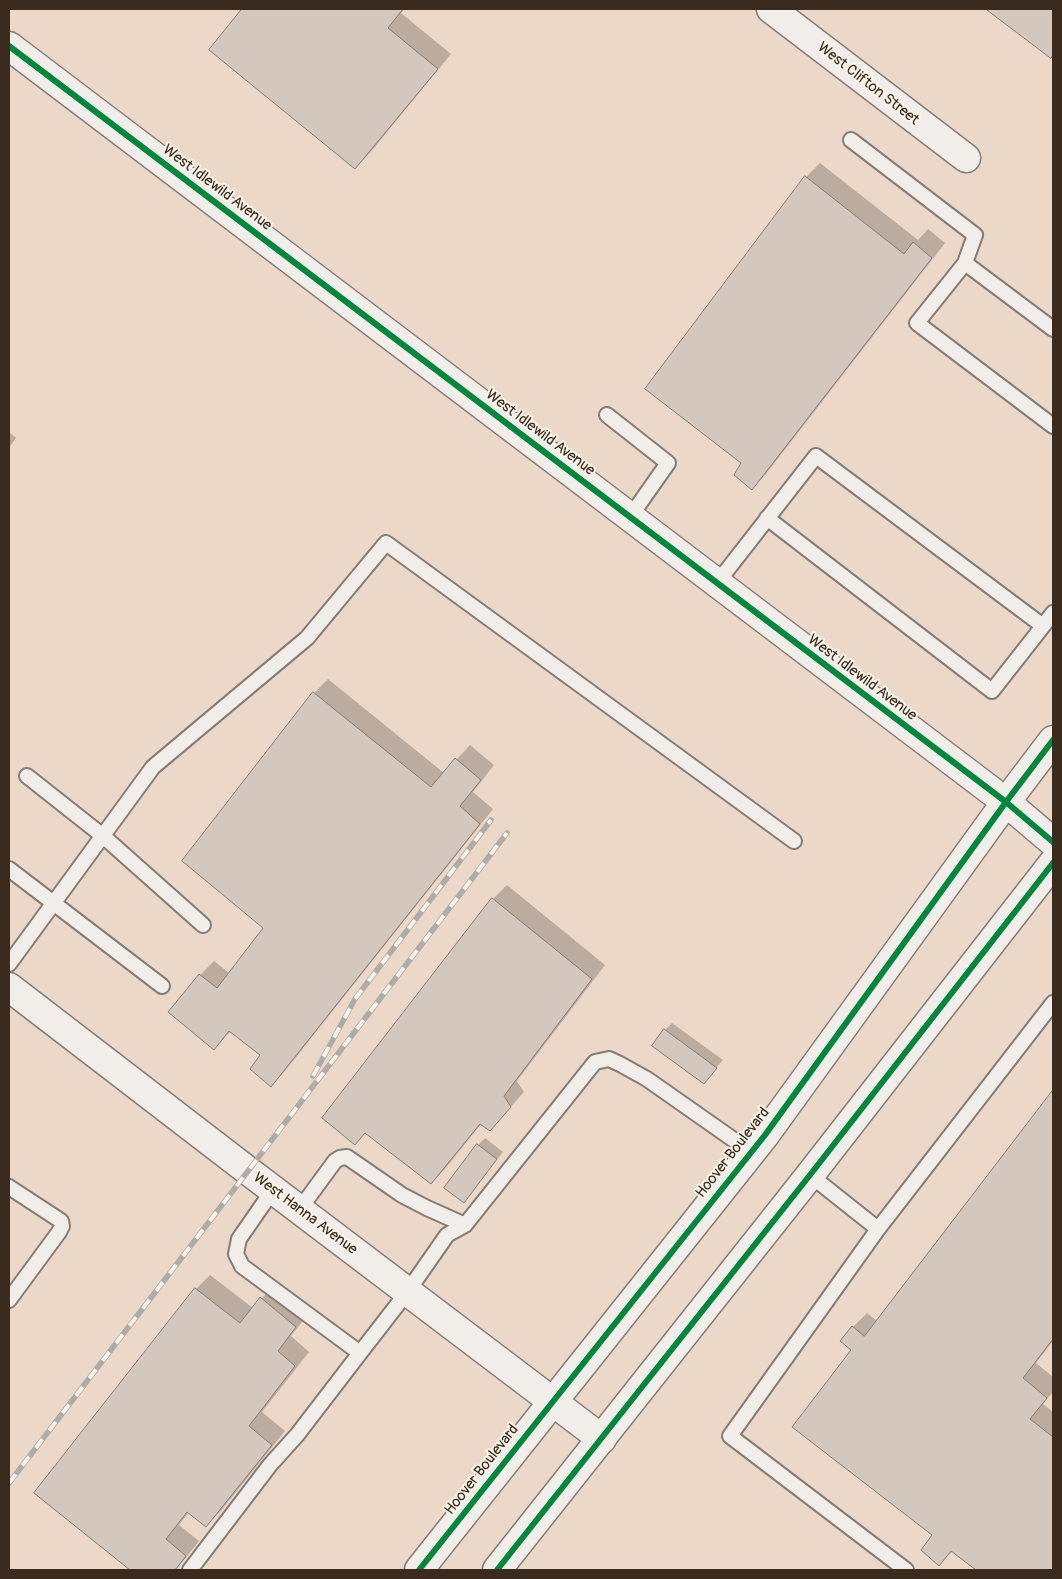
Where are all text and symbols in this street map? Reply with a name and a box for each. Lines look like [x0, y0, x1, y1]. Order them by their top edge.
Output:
street label: West Clifton Street [814, 39, 922, 129]
street label: West Idlewild Avenue [159, 141, 275, 235]
street label: West Idlewild Avenue [482, 386, 598, 480]
street label: West Idlewild Avenue [804, 631, 920, 725]
street label: Hoover Boulevard [692, 1104, 774, 1202]
street label: West Hanna Avenue [249, 1169, 361, 1259]
street label: Hoover Boulevard [441, 1421, 523, 1519]

